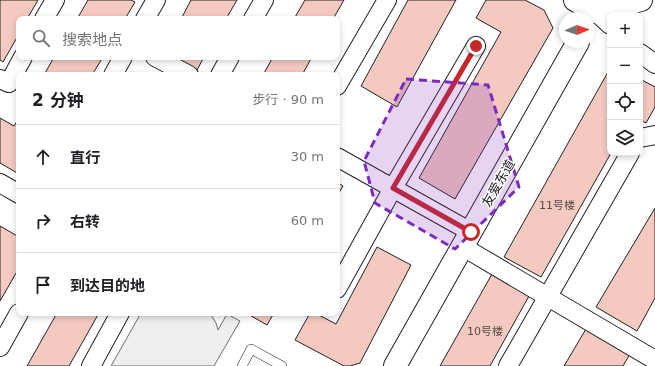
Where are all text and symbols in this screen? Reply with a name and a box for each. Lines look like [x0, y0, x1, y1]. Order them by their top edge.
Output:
north arrow [559, 12, 595, 48]
map controls [607, 12, 643, 156]
button: + [607, 12, 643, 48]
search box [16, 16, 340, 60]
icon: search [30, 27, 52, 49]
text: 搜索地点 [62, 31, 122, 49]
route end [467, 37, 485, 55]
button: − [607, 48, 643, 84]
button: locate [607, 84, 643, 120]
text: 2 分钟 [32, 90, 84, 110]
text: 步行 · 90 m [252, 92, 324, 107]
button: layers [607, 120, 643, 156]
icon: ahead [32, 146, 54, 168]
text: 直行 [70, 149, 100, 167]
text: 30 m [291, 149, 324, 164]
street label: 友爱东道 [479, 157, 518, 210]
house number: 11号楼 [539, 199, 575, 212]
icon: right [32, 210, 54, 232]
text: 右转 [70, 213, 100, 231]
text: 60 m [291, 213, 324, 228]
route start [462, 223, 480, 241]
icon: arrive [32, 274, 54, 296]
text: 到达目的地 [70, 277, 145, 295]
house number: 10号楼 [467, 325, 503, 338]

